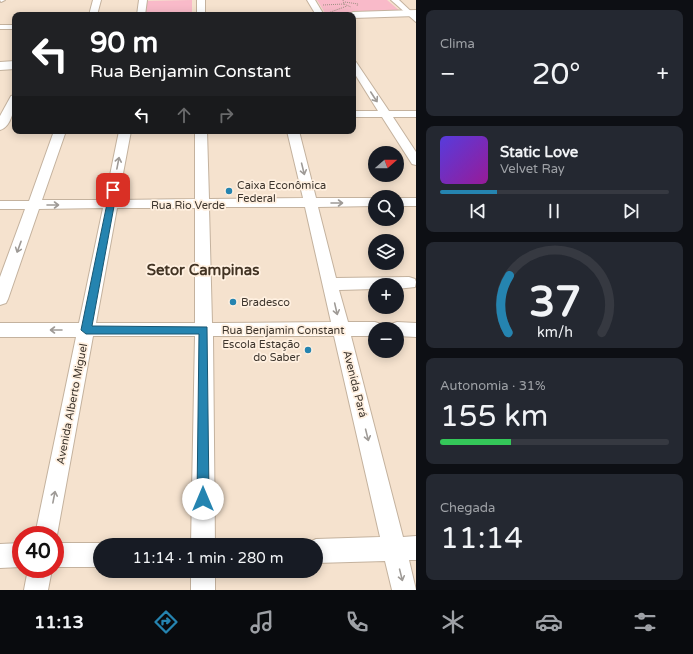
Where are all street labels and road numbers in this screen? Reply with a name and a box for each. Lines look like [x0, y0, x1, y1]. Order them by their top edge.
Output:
street label: Rua Rio Verde [151, 199, 225, 212]
street label: Rua Benjamin Constant [222, 324, 344, 337]
street label: Avenida Alberto Miguel [54, 342, 90, 466]
street label: Avenida Pará [340, 349, 370, 419]

